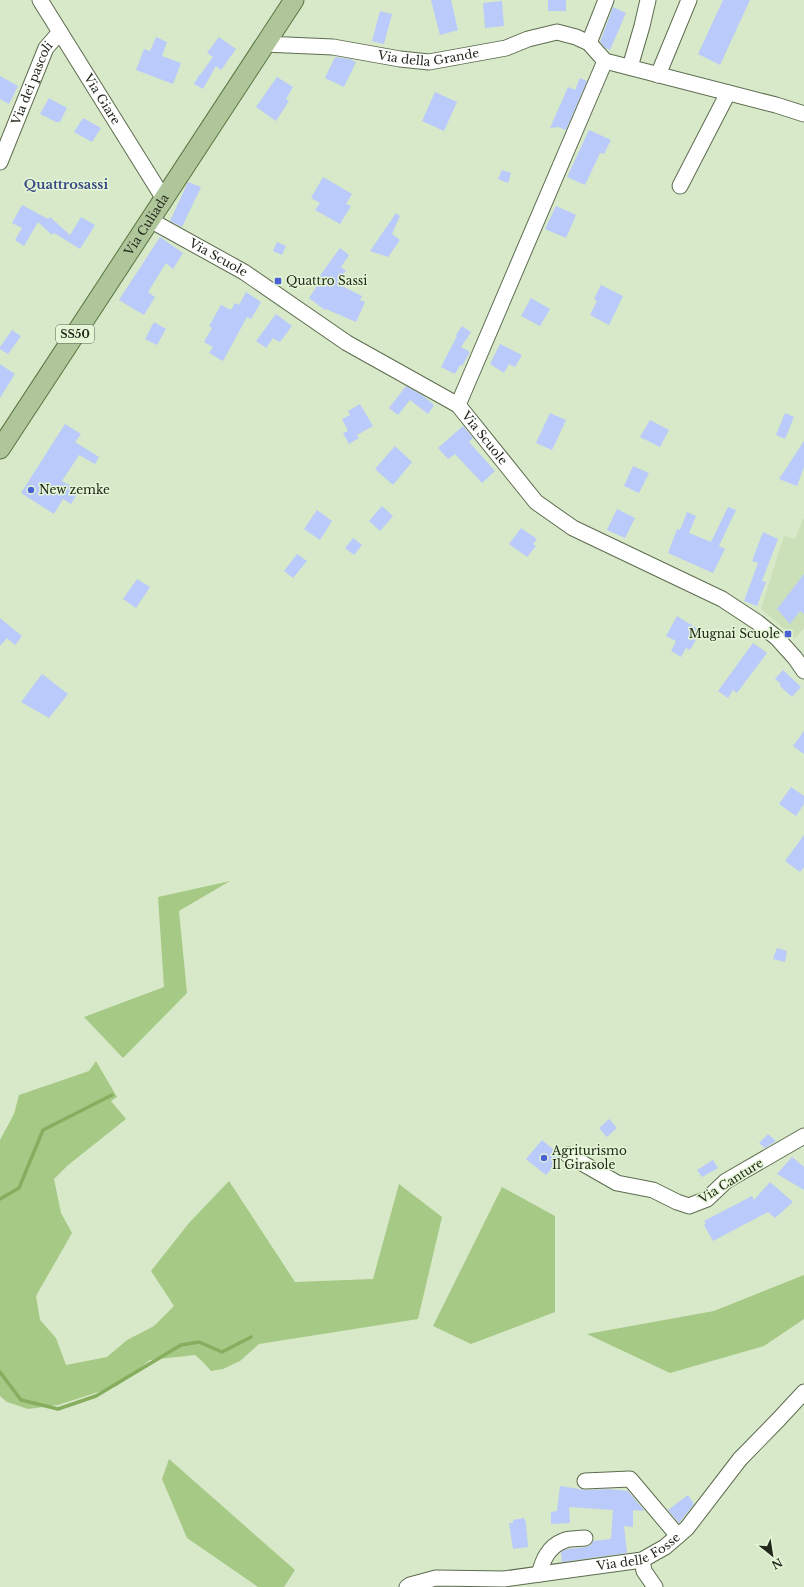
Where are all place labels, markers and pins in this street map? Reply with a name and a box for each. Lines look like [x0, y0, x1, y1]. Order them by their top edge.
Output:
place label: Quattro Sassi [286, 273, 367, 288]
marker: Quattro Sassi [273, 276, 283, 286]
place label: New zemke [39, 482, 110, 497]
marker: New zemke [26, 485, 36, 495]
place label: Mugnai Scuole [689, 626, 780, 641]
marker: Mugnai Scuole [783, 629, 793, 639]
place label: Agriturismo Il Girasole [551, 1143, 627, 1172]
marker: Agriturismo Il Girasole [539, 1153, 549, 1163]

